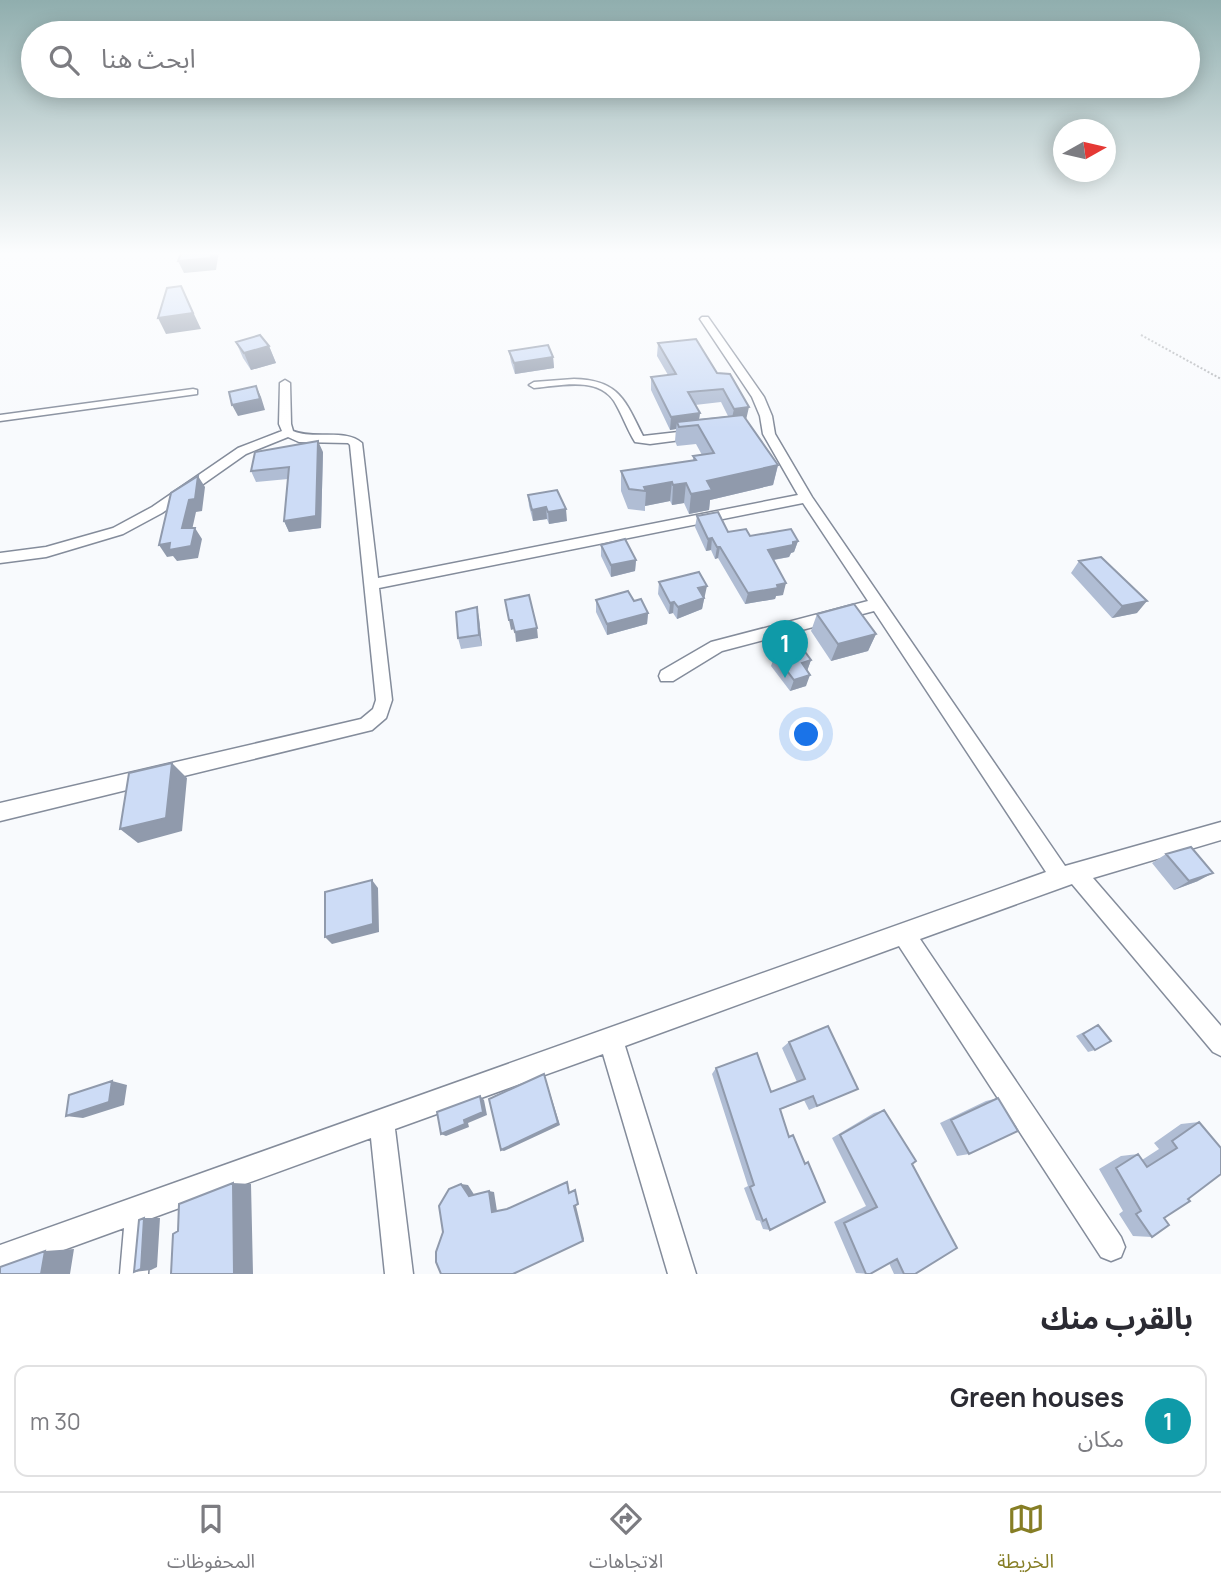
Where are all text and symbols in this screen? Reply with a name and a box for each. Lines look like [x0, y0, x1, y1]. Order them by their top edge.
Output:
search box [21, 21, 1200, 98]
text: ابحث هنا [101, 40, 196, 76]
icon: search [45, 41, 83, 79]
north arrow [1053, 119, 1116, 182]
pin: 1 [762, 620, 808, 678]
your location [789, 717, 823, 751]
text: بالقرب منك [1041, 1297, 1193, 1338]
text: Green houses [950, 1379, 1124, 1415]
text: 30 m [30, 1405, 81, 1437]
text: 1 [1163, 1405, 1173, 1437]
text: مكان [1078, 1422, 1124, 1454]
tab: المحفوظات [167, 1500, 255, 1582]
tab: الاتجاهات [589, 1500, 663, 1582]
tab: الخريطة [997, 1500, 1054, 1582]

